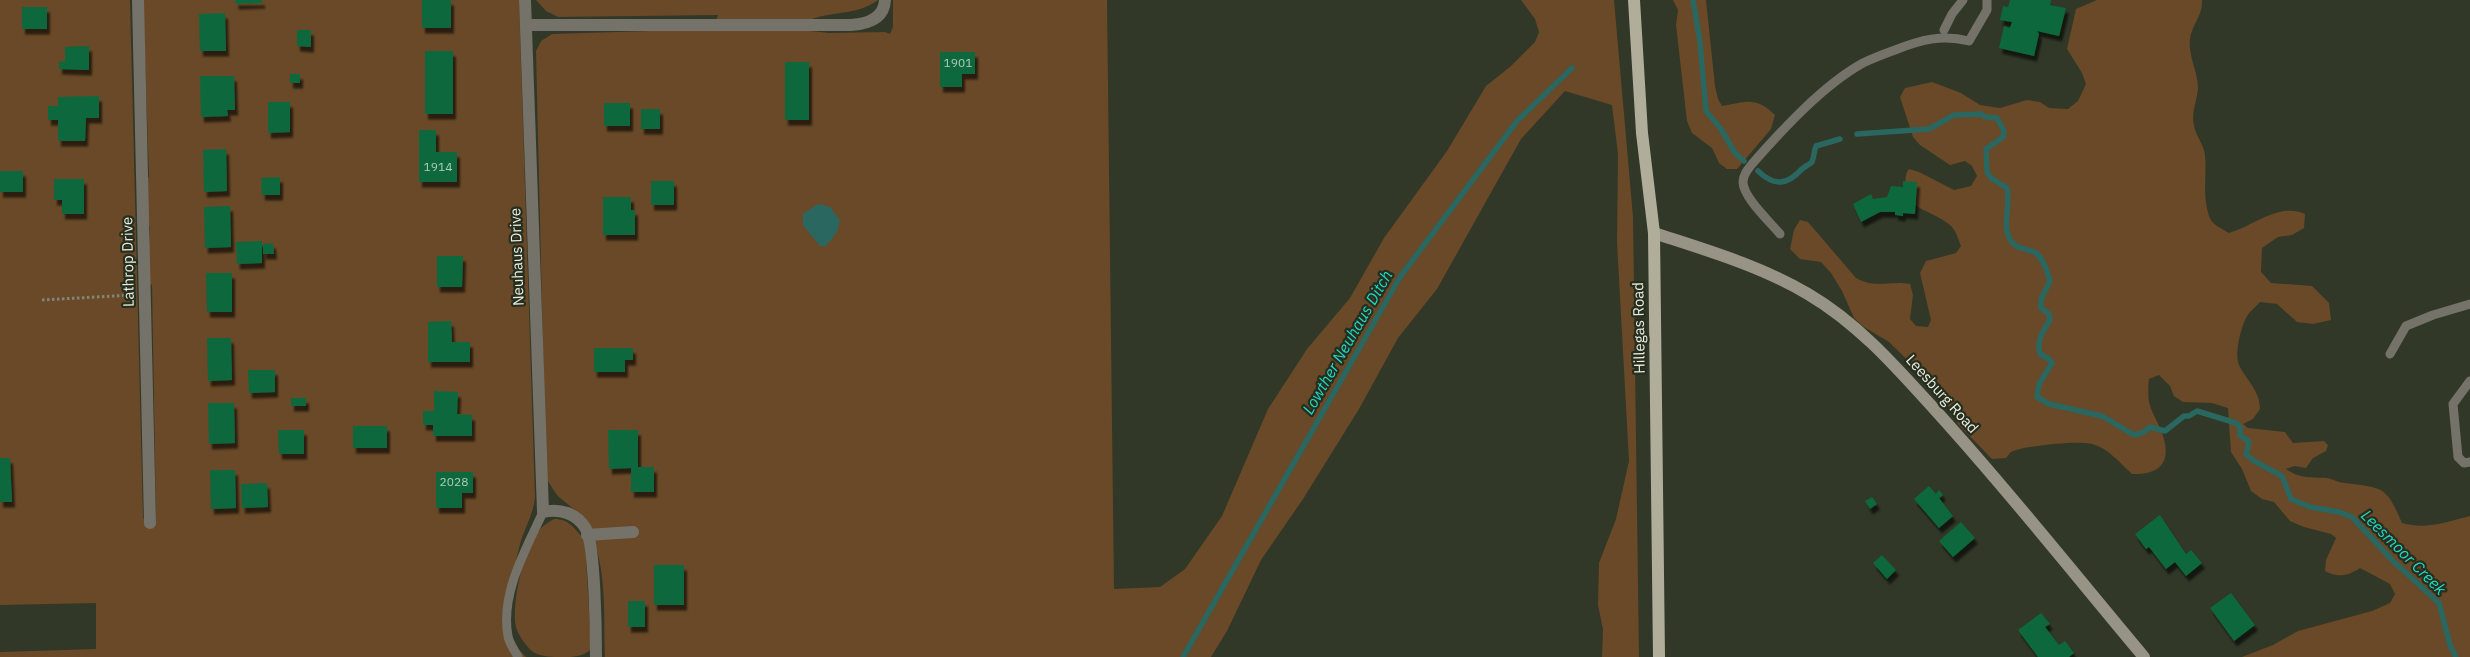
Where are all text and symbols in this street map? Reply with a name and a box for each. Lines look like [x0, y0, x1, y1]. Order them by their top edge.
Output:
house number: 1901 [944, 55, 972, 70]
house number: 1914 [424, 159, 452, 174]
street label: Neuhaus Drive [505, 208, 528, 306]
street label: Lathrop Drive [117, 217, 138, 307]
water label: Lowther Neuhaus Ditch [1298, 266, 1396, 418]
street label: Hillegas Road [1628, 282, 1649, 374]
street label: Leesburg Road [1902, 350, 1983, 437]
house number: 2028 [440, 474, 468, 489]
water label: Leesmoor Creek [2357, 505, 2451, 599]

